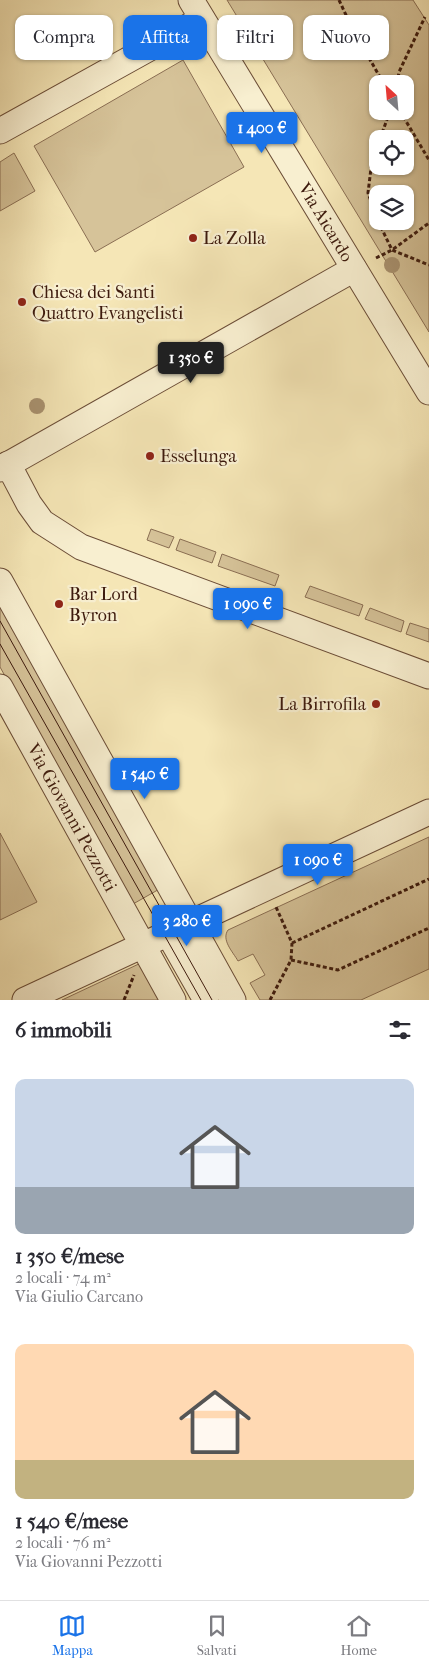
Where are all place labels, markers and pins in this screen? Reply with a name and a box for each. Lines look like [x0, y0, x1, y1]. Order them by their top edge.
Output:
pin: 1 400 € [216, 112, 308, 154]
place label: La Zolla [203, 228, 266, 249]
marker: La Zolla [187, 232, 199, 244]
place label: Chiesa dei Santi Quattro Evangelisti [32, 282, 184, 324]
marker: Chiesa dei Santi Quattro Evangelisti [16, 296, 28, 308]
pin: 1 350 € [145, 342, 237, 384]
place label: Esselunga [160, 446, 237, 467]
marker: Esselunga [144, 450, 156, 462]
place label: Bar Lord Byron [69, 584, 138, 626]
pin: 1 090 € [202, 588, 294, 630]
marker: Bar Lord Byron [53, 598, 65, 610]
place label: La Birrofila [278, 694, 367, 715]
marker: La Birrofila [370, 698, 382, 710]
pin: 1 540 € [99, 758, 191, 800]
pin: 1 090 € [272, 844, 364, 886]
pin: 3 280 € [141, 904, 233, 947]

